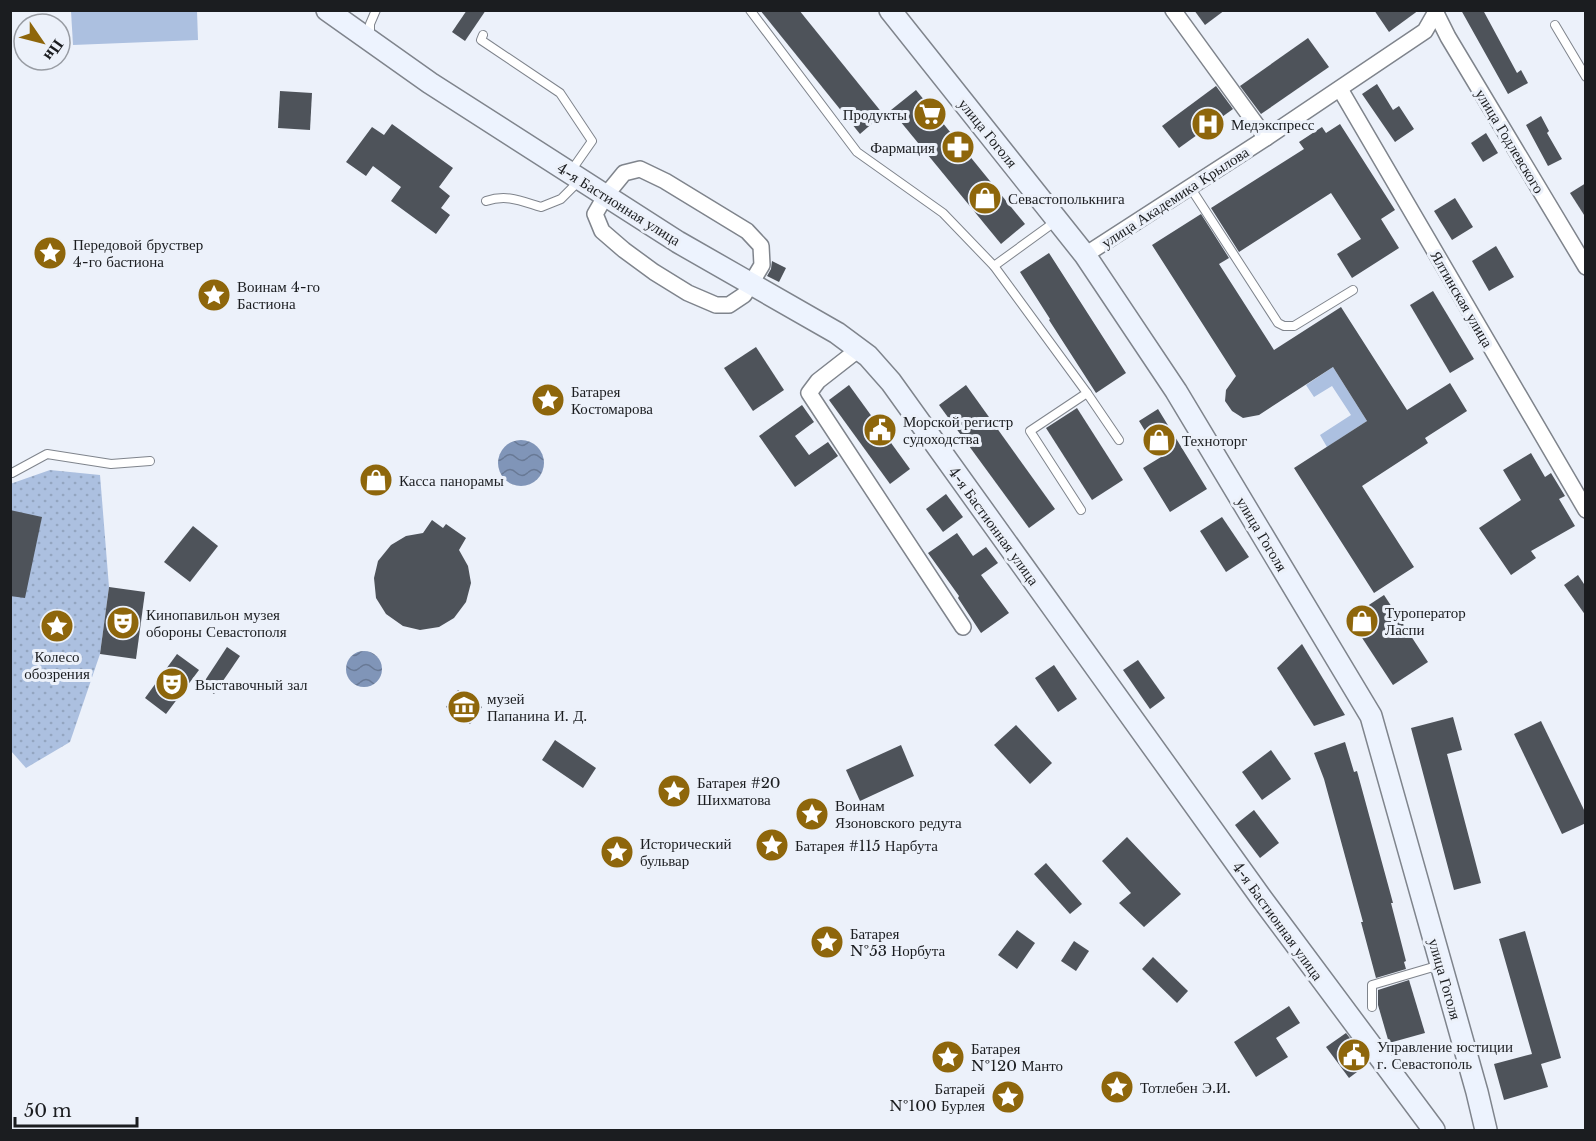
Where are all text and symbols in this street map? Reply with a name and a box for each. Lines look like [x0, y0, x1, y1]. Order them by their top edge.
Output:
north arrow [12, 12, 72, 72]
text: Пн [40, 36, 69, 65]
street label: улица Годлевского [1471, 85, 1549, 197]
street label: улица Гоголя [954, 95, 1022, 172]
supermarket icon: Продукты [912, 96, 948, 132]
place label: Продукты [843, 105, 907, 124]
hospital icon: Медэкспресс [1190, 106, 1226, 142]
place label: Медэкспресс [1231, 115, 1315, 134]
pharmacy icon: Фармация [940, 129, 976, 165]
place label: Фармация [870, 138, 935, 157]
street label: улица Академика Крылова [1098, 142, 1253, 252]
street label: 4-я Бастионная улица [554, 158, 684, 250]
shop icon: Севастополькнига [967, 180, 1003, 216]
place label: Севастополькнига [1008, 189, 1125, 208]
place icon: Передовой бруствер 4-го бастиона [32, 235, 68, 271]
place label: Передовой бруствер 4-го бастиона [73, 235, 203, 271]
street label: Ялтинская улица [1427, 247, 1498, 351]
place icon: Воинам 4-го Бастиона [196, 277, 232, 313]
place label: Воинам 4-го Бастиона [237, 277, 320, 313]
place icon: Батарея Костомарова [530, 382, 566, 418]
place label: Батарея Костомарова [571, 382, 653, 418]
public building icon: Морской регистр судоходства [862, 412, 898, 448]
place label: Морской регистр судоходства [903, 412, 1013, 448]
shop icon: Техноторг [1141, 422, 1177, 458]
place label: Техноторг [1182, 431, 1247, 450]
shop icon: Касса панорамы [358, 462, 394, 498]
street label: 4-я Бастионная улица [945, 463, 1044, 589]
place label: Касса панорамы [399, 471, 504, 490]
street label: улица Гоголя [1232, 493, 1292, 575]
shop icon: Туроператор Ласпи [1344, 603, 1380, 639]
place label: Туроператор Ласпи [1385, 603, 1466, 639]
theatre icon: Кинопавильон музея обороны Севастополя [105, 605, 141, 641]
place label: Кинопавильон музея обороны Севастополя [146, 605, 287, 641]
place icon: Колесо обозрения [39, 608, 75, 644]
place label: Колесо обозрения [24, 647, 90, 683]
theatre icon: Выставочный зал [154, 666, 190, 702]
place label: Выставочный зал [195, 675, 308, 694]
museum icon: музей Папанина И. Д. [446, 689, 482, 725]
place label: музей Папанина И. Д. [487, 689, 587, 725]
place icon: Батарея #20 Шихматова [656, 773, 692, 809]
place label: Батарея #20 Шихматова [697, 773, 781, 809]
place icon: Воинам Язоновского редута [794, 796, 830, 832]
place label: Воинам Язоновского редута [835, 796, 962, 832]
place icon: Батарея #115 Нарбута [754, 827, 790, 863]
place icon: Исторический бульвар [599, 834, 635, 870]
place label: Исторический бульвар [640, 834, 731, 870]
place label: Батарея #115 Нарбута [795, 836, 938, 855]
street label: 4-я Бастионная улица [1229, 858, 1328, 984]
place icon: Батарея №53 Норбута [809, 924, 845, 960]
place label: Батарея №53 Норбута [850, 924, 945, 960]
street label: улица Гоголя [1424, 936, 1466, 1022]
public building icon: Управление юстиции г. Севастополь [1336, 1037, 1372, 1073]
place label: Управление юстиции г. Севастополь [1377, 1037, 1513, 1073]
place icon: Батарея №120 Манто [930, 1039, 966, 1075]
place label: Батарея №120 Манто [971, 1039, 1063, 1075]
place icon: Тотлебен Э.И. [1099, 1069, 1135, 1105]
place label: Тотлебен Э.И. [1140, 1078, 1231, 1097]
place label: Батарей №100 Бурлея [889, 1079, 985, 1115]
place icon: Батарей №100 Бурлея [990, 1079, 1026, 1115]
scale bar [15, 1090, 136, 1128]
text: 50 m [24, 1100, 72, 1122]

